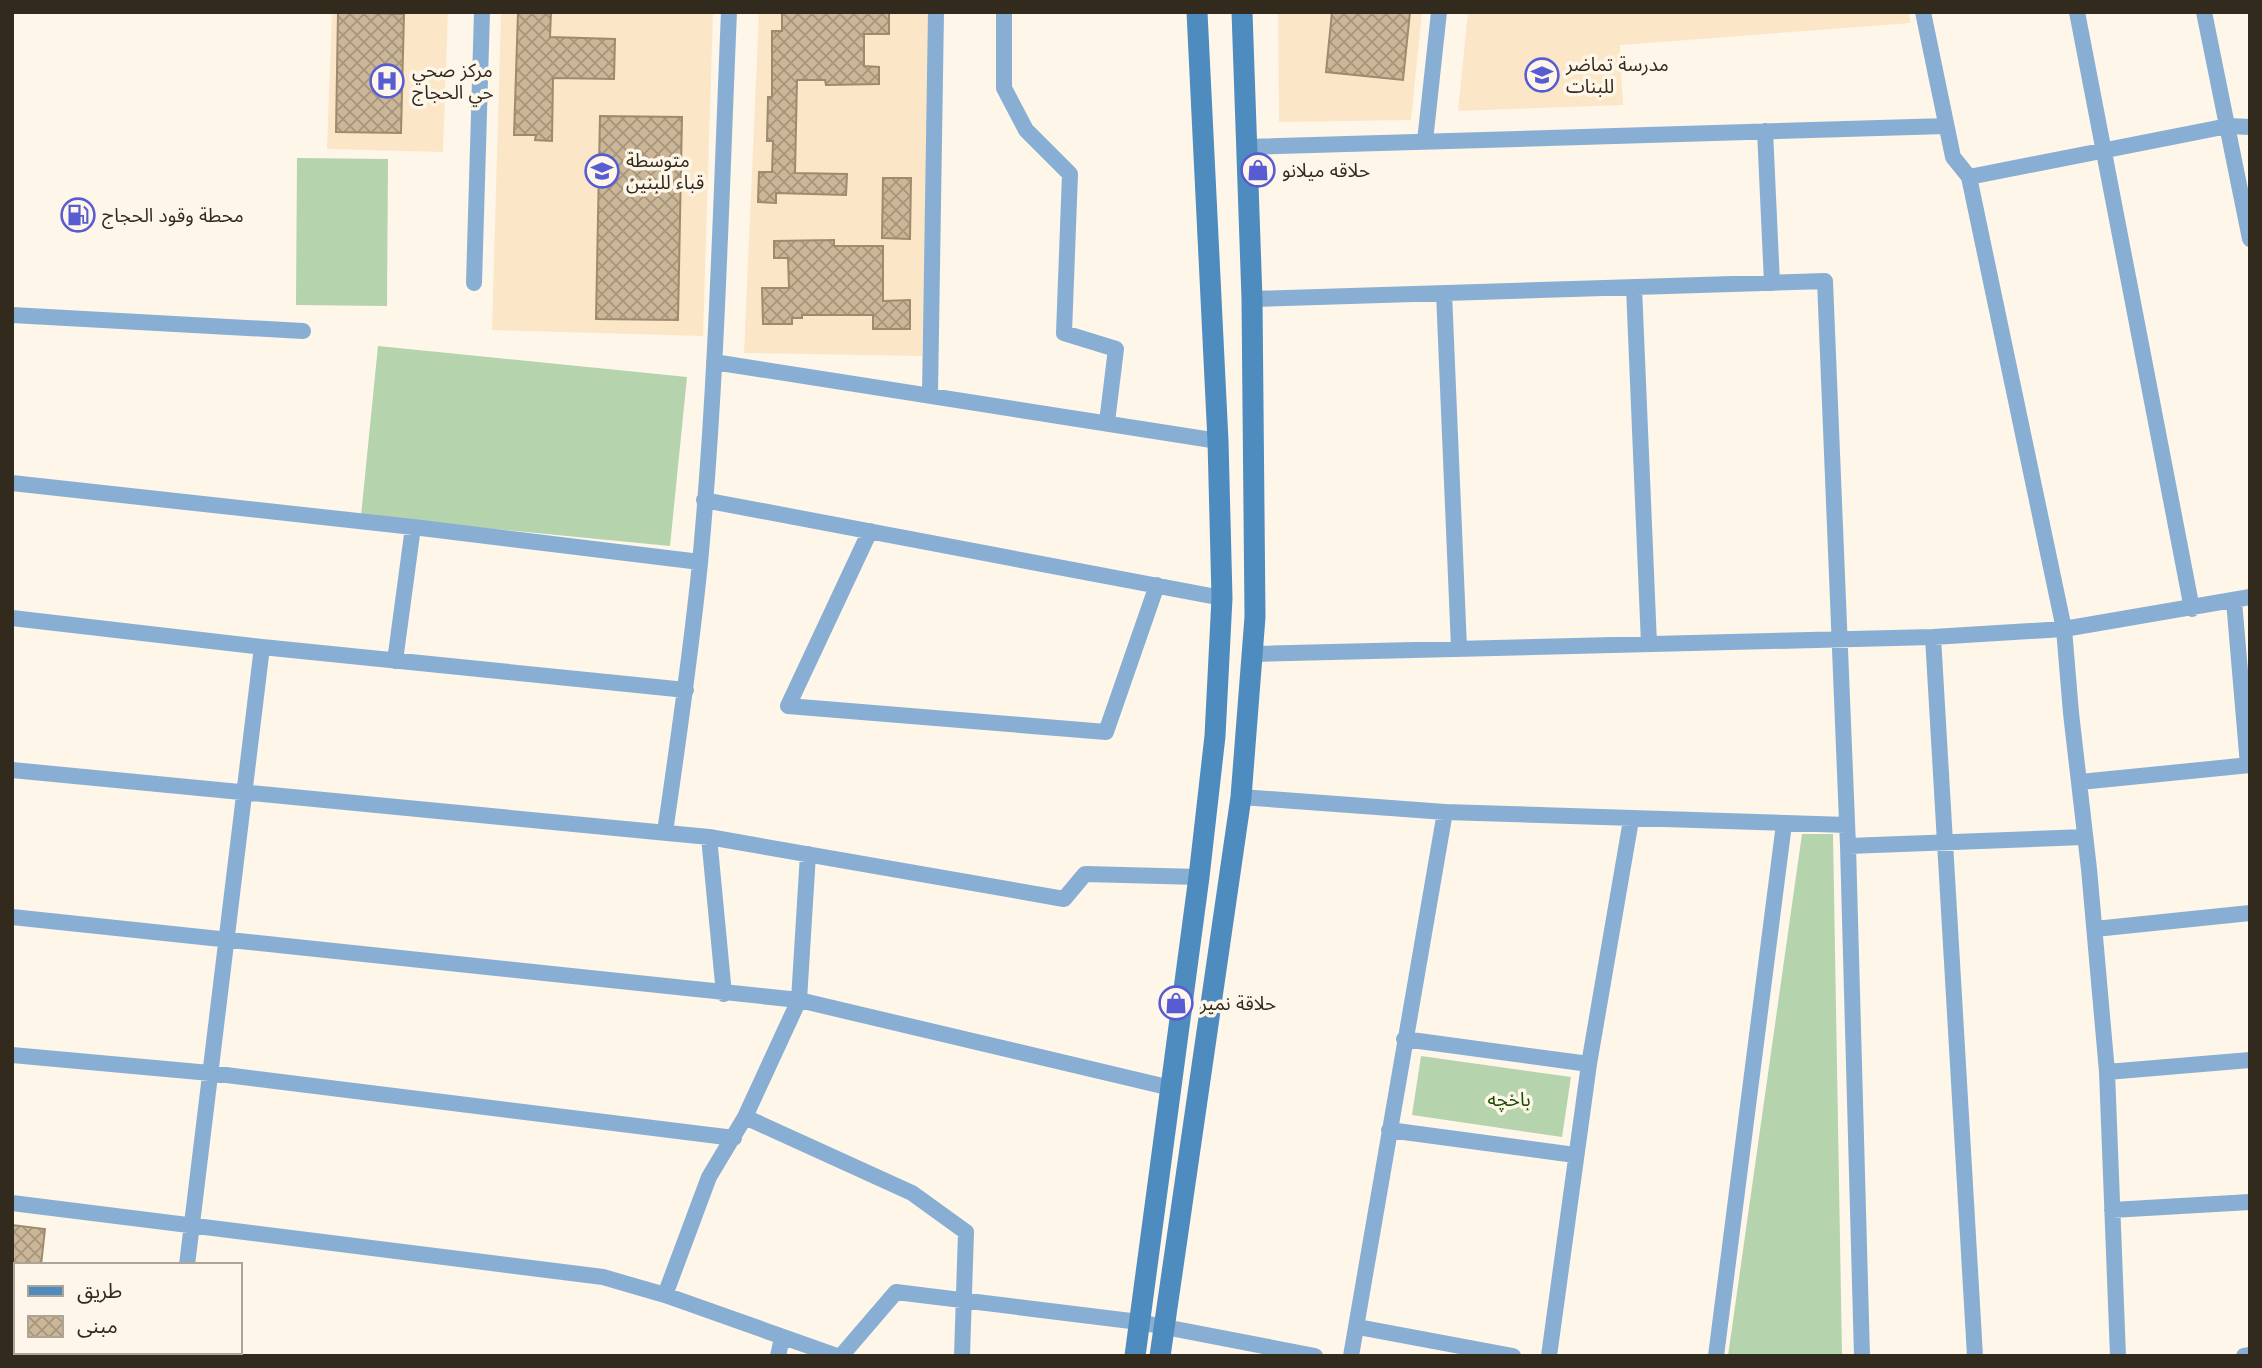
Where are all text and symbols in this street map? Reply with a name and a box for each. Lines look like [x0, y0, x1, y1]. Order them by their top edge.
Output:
place label: مدرسة تماضر للبنات [1565, 54, 1669, 97]
school or university icon: مدرسة تماضر للبنات [1523, 56, 1561, 94]
place label: مركز صحي حي الحجاج [412, 60, 494, 107]
hospital icon: مركز صحي حي الحجاج [368, 62, 406, 100]
place label: متوسطة قباء للبنين [626, 150, 704, 194]
shop icon: حلاقه ميلانو [1239, 151, 1277, 189]
school or university icon: متوسطة قباء للبنين [583, 152, 621, 190]
place label: حلاقه ميلانو [1282, 160, 1370, 182]
fuel station icon: محطة وقود الحجاج [59, 196, 97, 234]
place label: محطة وقود الحجاج [102, 205, 244, 229]
shop icon: حلاقة نمير [1157, 984, 1195, 1022]
place label: حلاقة نمير [1199, 993, 1276, 1015]
park label: باخچە [1487, 1089, 1531, 1112]
legend [14, 1263, 242, 1354]
text: طريق [77, 1279, 122, 1304]
text: مبنى [77, 1314, 118, 1338]

